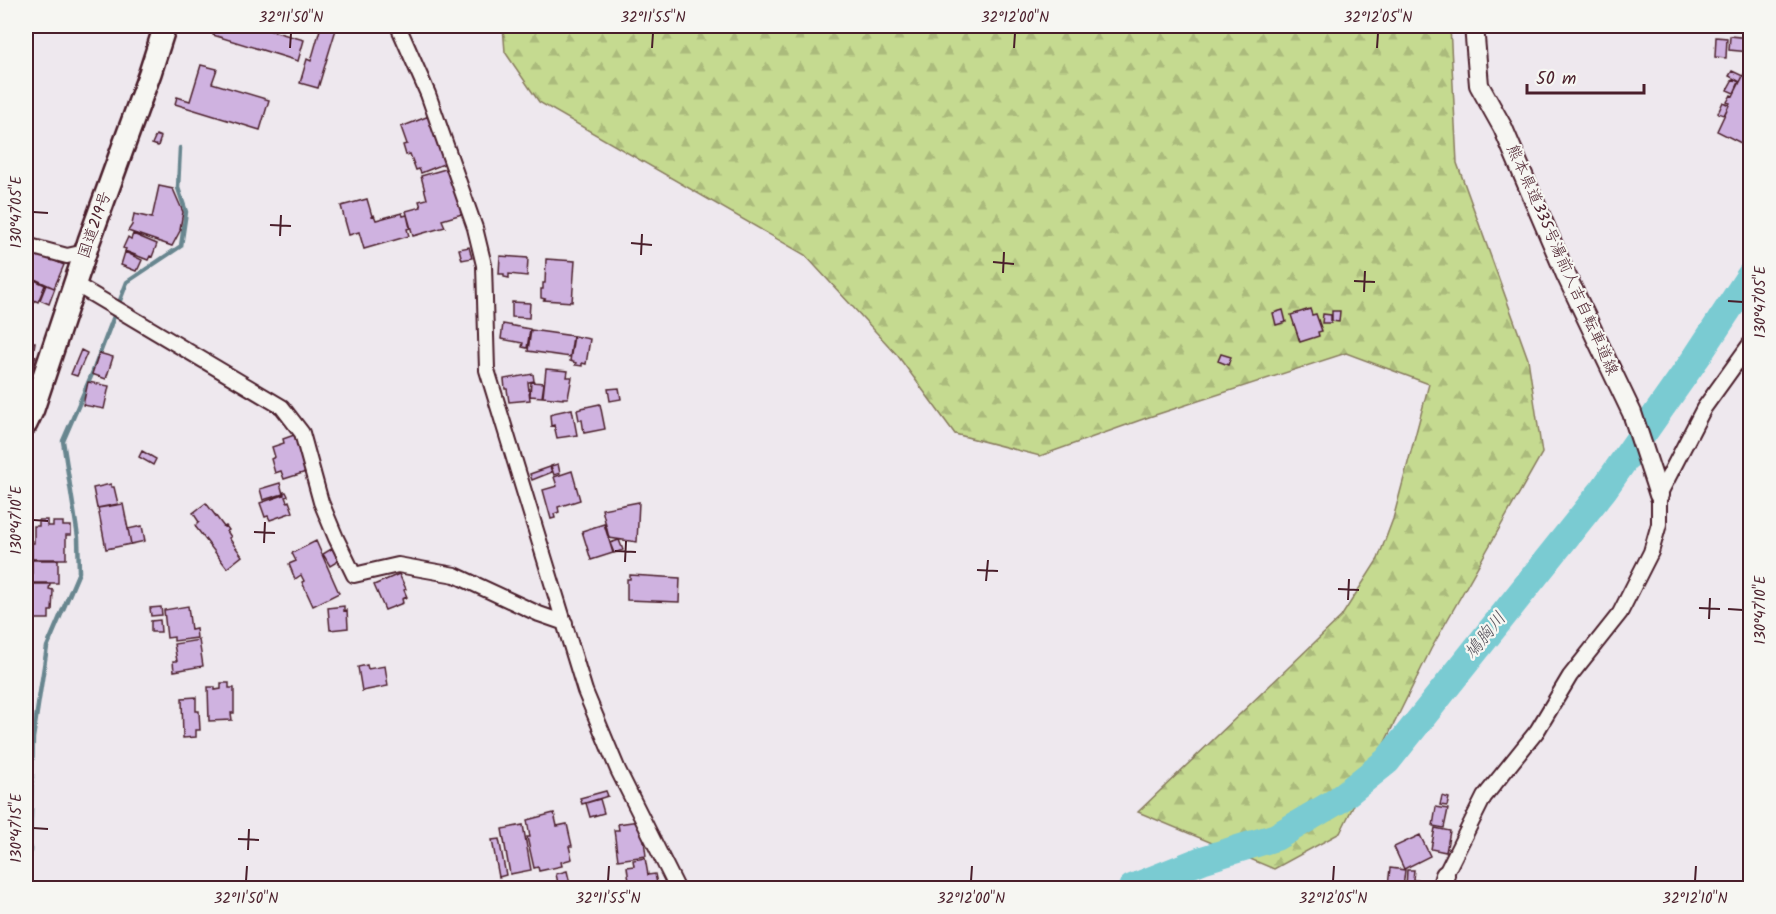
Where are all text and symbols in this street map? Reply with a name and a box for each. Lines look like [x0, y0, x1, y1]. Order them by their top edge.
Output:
text: 32°11'50"N [259, 6, 323, 30]
text: 32°11'55"N [620, 6, 686, 30]
text: 32°12'00"N [981, 6, 1049, 30]
text: 32°12'05"N [1344, 6, 1412, 30]
scale bar [1527, 57, 1644, 95]
text: 50 m [1536, 65, 1576, 94]
street label: 熊本県道335号湯前人吉自転車道線 [1500, 140, 1624, 380]
text: 130°47'05"E [5, 175, 29, 248]
street label: 国道219号 [72, 188, 118, 262]
text: 130°47'05"E [1749, 265, 1773, 338]
text: 130°47'10"E [5, 484, 29, 555]
text: 130°47'10"E [1749, 574, 1773, 645]
water label: 鳩胸川 [1458, 606, 1514, 666]
text: 130°47'15"E [5, 792, 29, 863]
text: 32°11'50"N [214, 887, 278, 911]
text: 32°11'55"N [575, 887, 641, 911]
text: 32°12'00"N [937, 887, 1005, 911]
text: 32°12'05"N [1299, 887, 1367, 911]
text: 32°12'10"N [1662, 887, 1728, 911]

